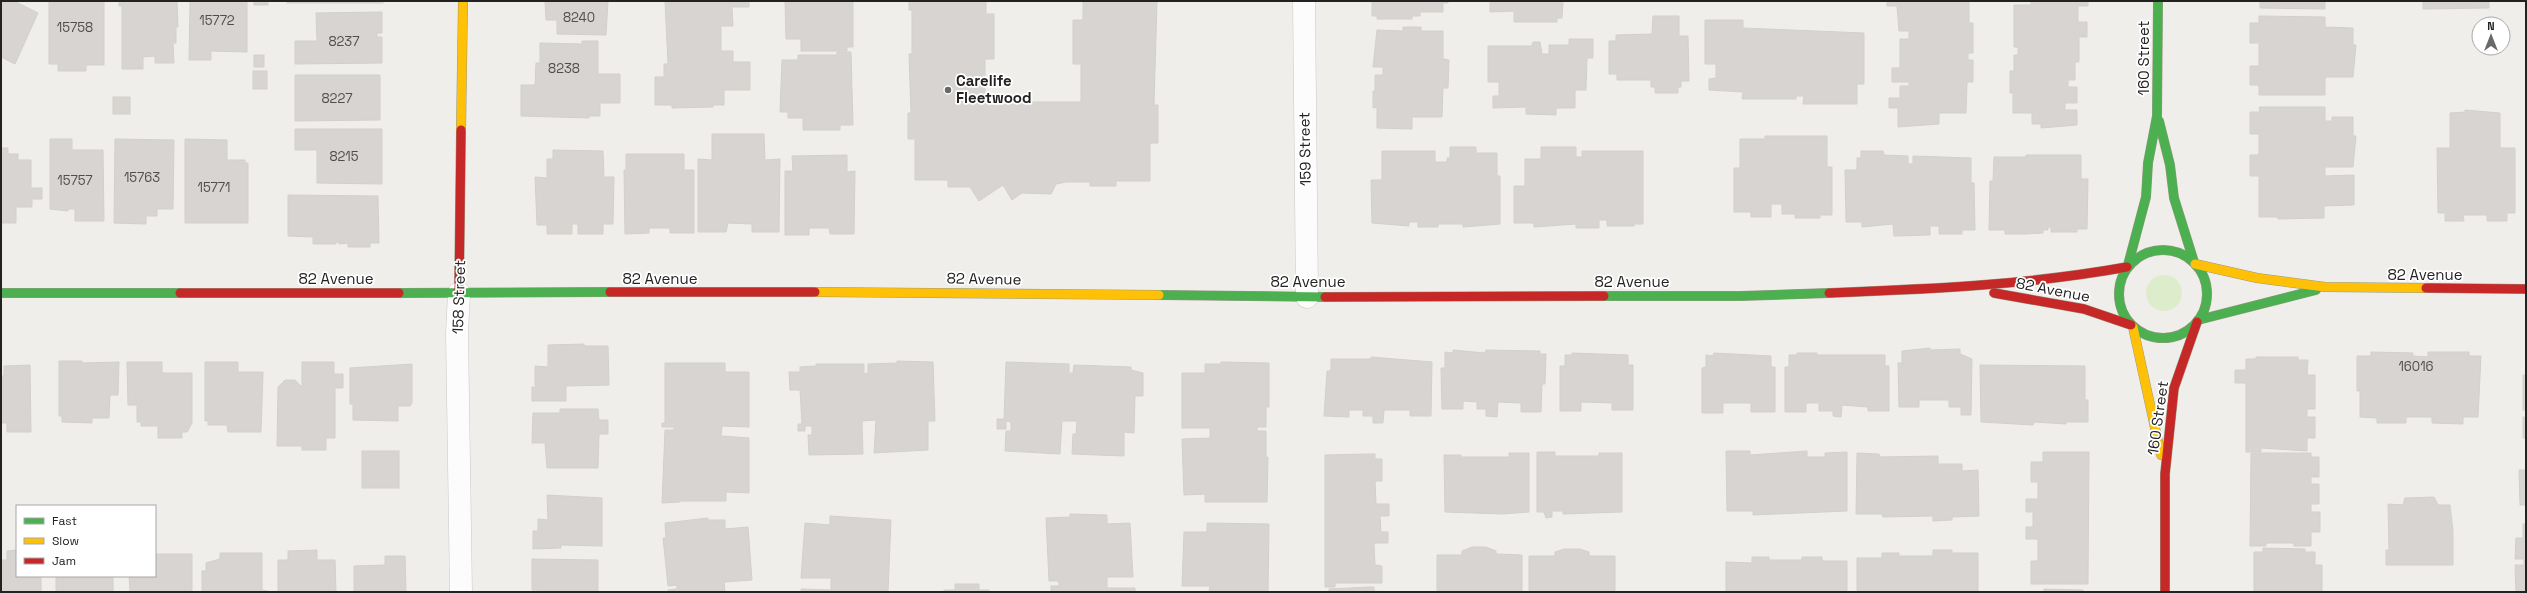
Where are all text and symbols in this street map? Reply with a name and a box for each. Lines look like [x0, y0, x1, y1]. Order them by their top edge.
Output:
house number: 8240 [563, 9, 595, 26]
house number: 15772 [199, 12, 235, 29]
north arrow [2471, 16, 2511, 56]
house number: 15758 [57, 19, 93, 36]
text: N [2487, 19, 2495, 33]
street label: 160 Street [2134, 21, 2153, 95]
house number: 8237 [328, 33, 360, 50]
house number: 8238 [548, 60, 580, 77]
place label: Carelife Fleetwood [956, 71, 1032, 107]
marker: Carelife Fleetwood [943, 85, 953, 95]
house number: 8227 [321, 90, 353, 107]
street label: 159 Street [1294, 112, 1315, 186]
house number: 8215 [329, 148, 359, 165]
house number: 15763 [124, 169, 160, 186]
house number: 15757 [57, 172, 93, 189]
house number: 15771 [197, 179, 231, 196]
street label: 158 Street [448, 259, 469, 334]
street label: 82 Avenue [2387, 265, 2463, 284]
street label: 82 Avenue [946, 268, 1022, 289]
street label: 82 Avenue [298, 269, 374, 288]
street label: 82 Avenue [622, 269, 698, 288]
street label: 82 Avenue [1270, 272, 1346, 291]
street label: 82 Avenue [1594, 272, 1670, 291]
street label: 82 Avenue [2014, 273, 2092, 306]
house number: 16016 [2398, 358, 2434, 375]
street label: 160 Street [2143, 379, 2172, 456]
legend [16, 505, 156, 577]
text: Fast [52, 513, 77, 529]
text: Slow [52, 533, 79, 549]
text: Jam [52, 553, 76, 569]

